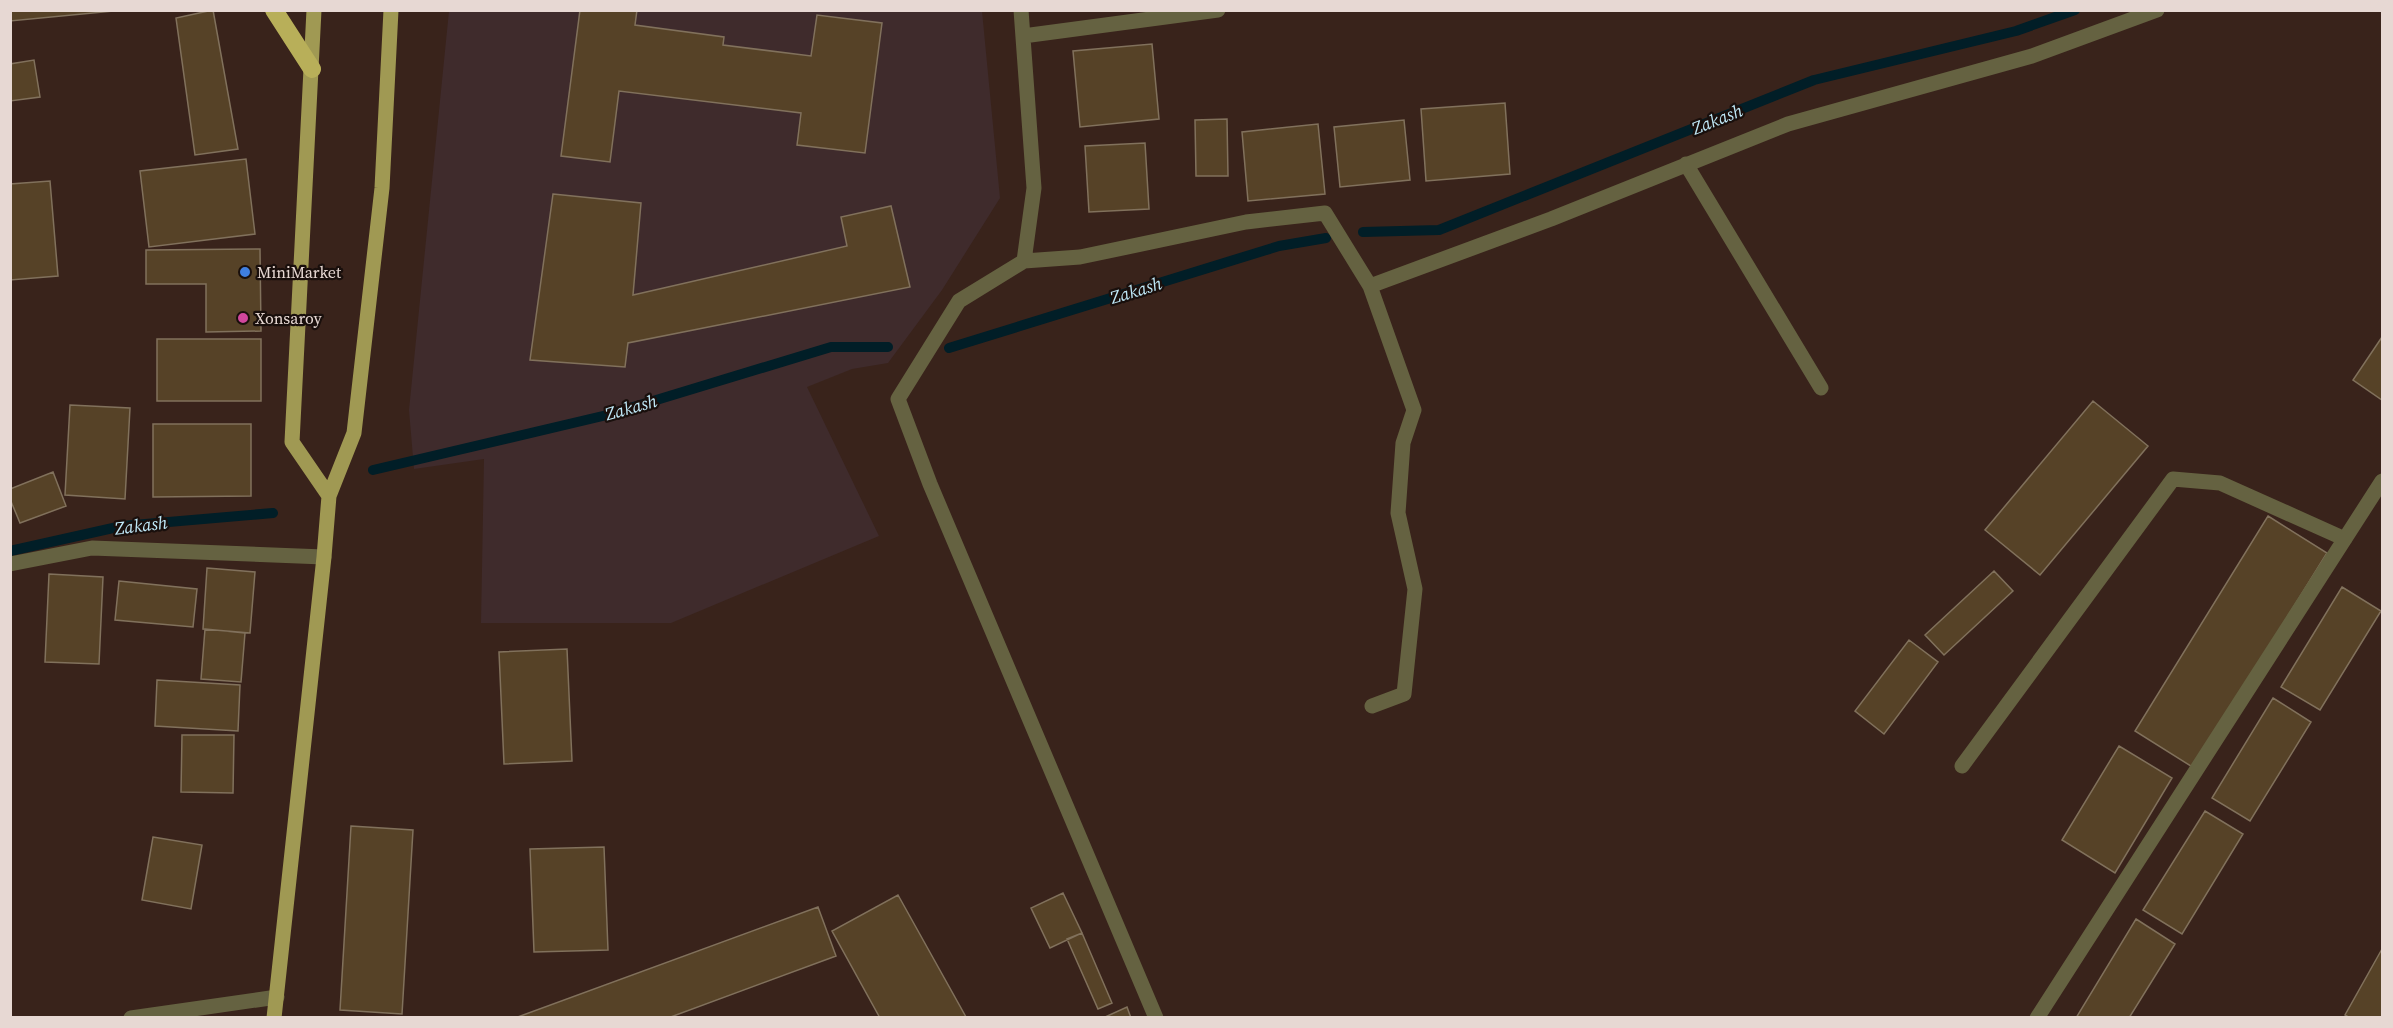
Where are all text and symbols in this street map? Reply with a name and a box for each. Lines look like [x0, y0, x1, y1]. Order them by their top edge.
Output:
water label: Zakash [1687, 97, 1746, 141]
place label: MiniMarket [257, 261, 342, 283]
marker: MiniMarket [238, 265, 252, 279]
water label: Zakash [1106, 270, 1165, 310]
place label: Xonsaroy [255, 307, 323, 329]
marker: Xonsaroy [236, 311, 250, 325]
water label: Zakash [601, 388, 660, 427]
water label: Zakash [112, 509, 169, 541]

